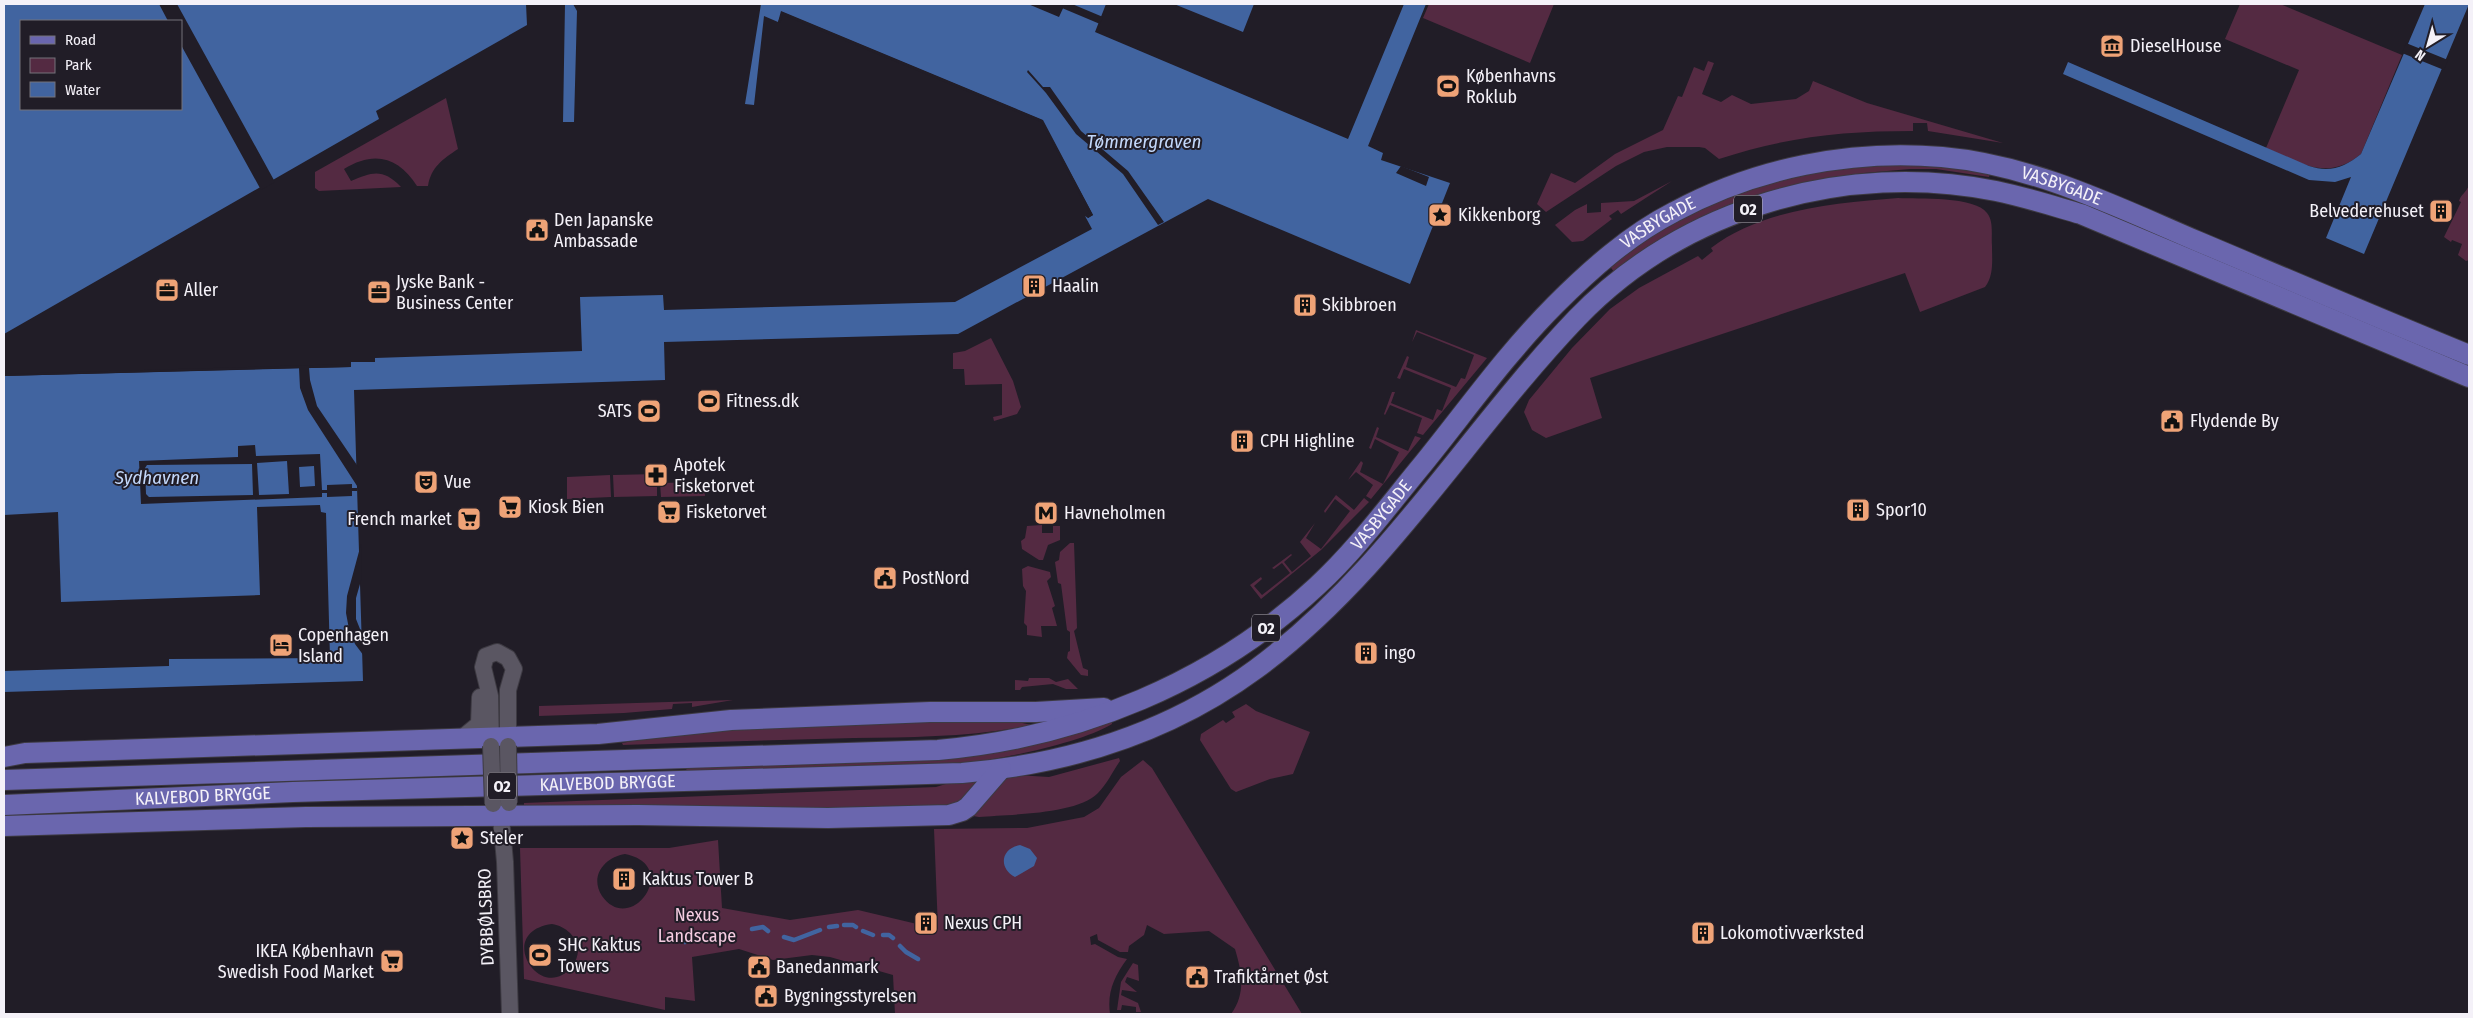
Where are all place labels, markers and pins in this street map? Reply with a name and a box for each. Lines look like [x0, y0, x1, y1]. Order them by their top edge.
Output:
museum icon: DieselHouse [2099, 33, 2125, 59]
place label: DieselHouse [2130, 35, 2222, 57]
place label: Københavns Roklub [1466, 65, 1556, 108]
sports icon: Københavns Roklub [1435, 73, 1461, 99]
building icon: Belvederehuset [2428, 198, 2454, 224]
place label: Belvederehuset [2309, 200, 2424, 222]
place icon: Kikkenborg [1427, 202, 1453, 228]
place label: Kikkenborg [1458, 204, 1541, 226]
place label: Den Japanske Ambassade [554, 209, 653, 252]
public building icon: Den Japanske Ambassade [524, 217, 550, 243]
place label: Jyske Bank - Business Center [396, 271, 514, 314]
building icon: Haalin [1021, 273, 1047, 299]
place label: Haalin [1052, 275, 1099, 297]
office icon: Aller [154, 277, 180, 303]
place label: Aller [184, 279, 219, 301]
office icon: Jyske Bank - Business Center [366, 279, 392, 305]
building icon: Skibbroen [1292, 292, 1318, 318]
place label: Skibbroen [1322, 294, 1397, 316]
sports icon: Fitness.dk [696, 388, 722, 414]
place label: Fitness.dk [726, 390, 800, 412]
sports icon: SATS [636, 398, 662, 424]
place label: SATS [598, 400, 632, 422]
public building icon: Flydende By [2159, 408, 2185, 434]
place label: Flydende By [2190, 410, 2279, 432]
building icon: CPH Highline [1229, 428, 1255, 454]
place label: CPH Highline [1260, 430, 1355, 452]
place label: Apotek Fisketorvet [674, 454, 755, 497]
pharmacy icon: Apotek Fisketorvet [643, 462, 669, 488]
theatre icon: Vue [413, 469, 439, 495]
place label: Vue [444, 471, 471, 493]
supermarket icon: Kiosk Bien [497, 494, 523, 520]
place label: Kiosk Bien [528, 496, 605, 518]
building icon: Spor10 [1845, 497, 1871, 523]
supermarket icon: Fisketorvet [656, 499, 682, 525]
place label: Spor10 [1876, 499, 1927, 521]
metro station icon: Havneholmen [1033, 500, 1059, 526]
place label: Fisketorvet [686, 501, 767, 523]
place label: Havneholmen [1064, 502, 1166, 524]
supermarket icon: French market [456, 506, 482, 532]
place label: French market [347, 508, 452, 530]
public building icon: PostNord [872, 565, 898, 591]
place label: PostNord [902, 567, 970, 589]
place label: Copenhagen Island [298, 624, 389, 667]
hotel icon: Copenhagen Island [268, 632, 294, 658]
building icon: ingo [1353, 640, 1379, 666]
place label: ingo [1384, 642, 1416, 664]
place icon: Steler [449, 825, 475, 851]
place label: Steler [480, 827, 524, 849]
building icon: Kaktus Tower B [611, 866, 637, 892]
place label: Kaktus Tower B [642, 868, 754, 890]
building icon: Nexus CPH [913, 910, 939, 936]
place label: Nexus CPH [944, 912, 1022, 934]
building icon: Lokomotivværksted [1690, 920, 1716, 946]
place label: Lokomotivværksted [1720, 922, 1865, 944]
place label: SHC Kaktus Towers [558, 934, 641, 977]
place label: IKEA København Swedish Food Market [218, 940, 374, 983]
sports icon: SHC Kaktus Towers [527, 942, 553, 968]
supermarket icon: IKEA København Swedish Food Market [379, 948, 405, 974]
public building icon: Banedanmark [746, 954, 772, 980]
place label: Banedanmark [776, 956, 879, 978]
public building icon: Trafiktårnet Øst [1184, 964, 1210, 990]
place label: Trafiktårnet Øst [1214, 966, 1328, 988]
public building icon: Bygningsstyrelsen [753, 983, 779, 1009]
place label: Bygningsstyrelsen [784, 985, 917, 1007]

